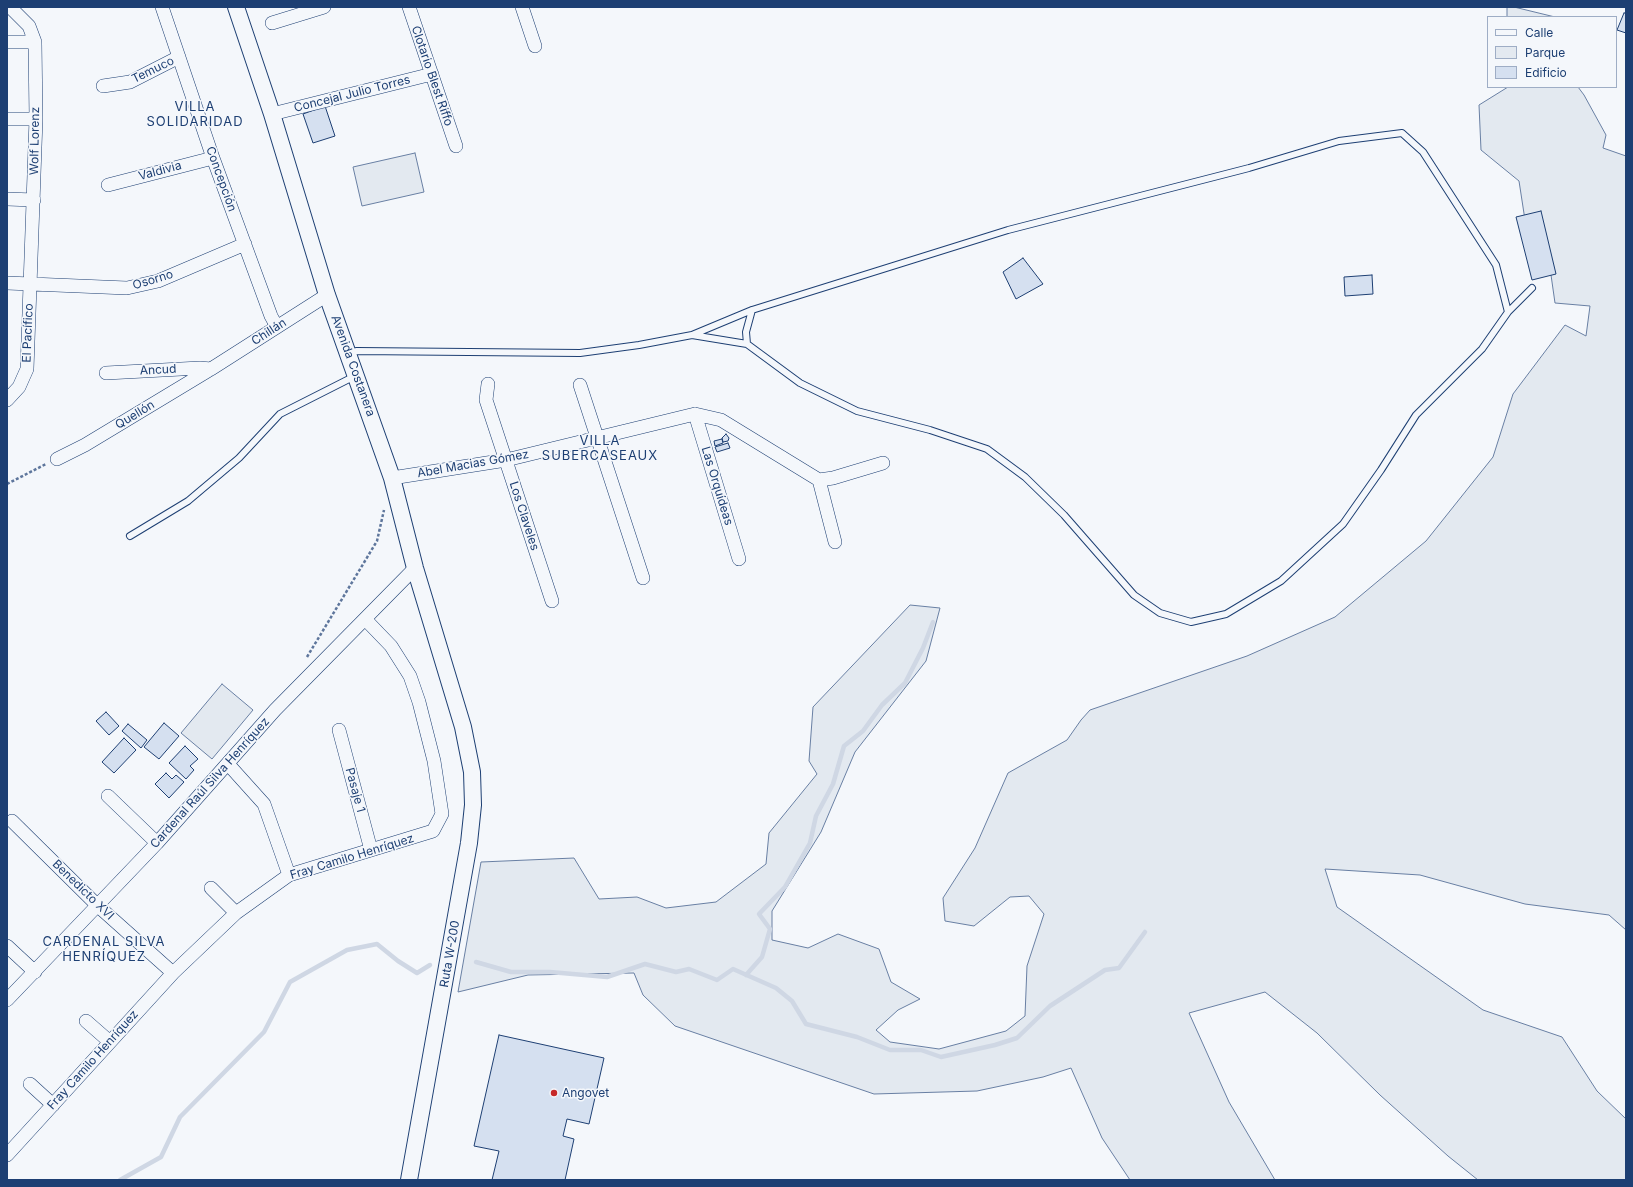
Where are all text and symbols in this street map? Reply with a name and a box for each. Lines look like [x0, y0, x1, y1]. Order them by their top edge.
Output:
legend [1487, 16, 1617, 88]
street label: Clotario Blest Riffo [408, 24, 456, 128]
text: Calle [1525, 25, 1553, 40]
text: Parque [1525, 45, 1565, 60]
street label: Temuco [129, 54, 177, 86]
text: Edificio [1525, 65, 1567, 80]
street label: Concejal Julio Torres [292, 73, 412, 115]
district label: VILLA SOLIDARIDAD [146, 99, 244, 130]
street label: Wolf Lorenz [27, 107, 43, 175]
street label: Concepción [203, 144, 239, 214]
street label: Valdivia [137, 158, 183, 184]
street label: Osorno [131, 267, 175, 293]
street label: El Pacífico [20, 303, 36, 363]
street label: Avenida Costanera [328, 313, 378, 419]
street label: Chillán [249, 316, 289, 348]
street label: Ancud [139, 362, 177, 378]
street label: Quellón [113, 398, 157, 432]
district label: VILLA SUBERCASEAUX [542, 433, 658, 464]
street label: Las Orquídeas [698, 445, 736, 527]
street label: Abel Macias Gómez [416, 447, 530, 481]
street label: Los Claveles [506, 480, 542, 552]
street label: Cardenal Raúl Silva Henríquez [147, 715, 273, 851]
street label: Pasaje 1 [342, 766, 368, 814]
street label: Fray Camilo Henríquez [288, 831, 416, 883]
street label: Benedicto XVI [49, 857, 117, 923]
street label: Ruta W-200 [437, 919, 463, 989]
district label: CARDENAL SILVA HENRÍQUEZ [43, 934, 165, 965]
street label: Fray Camilo Henríquez [45, 1007, 141, 1113]
place label: Angovet [562, 1086, 609, 1100]
marker: Angovet [549, 1088, 559, 1098]

